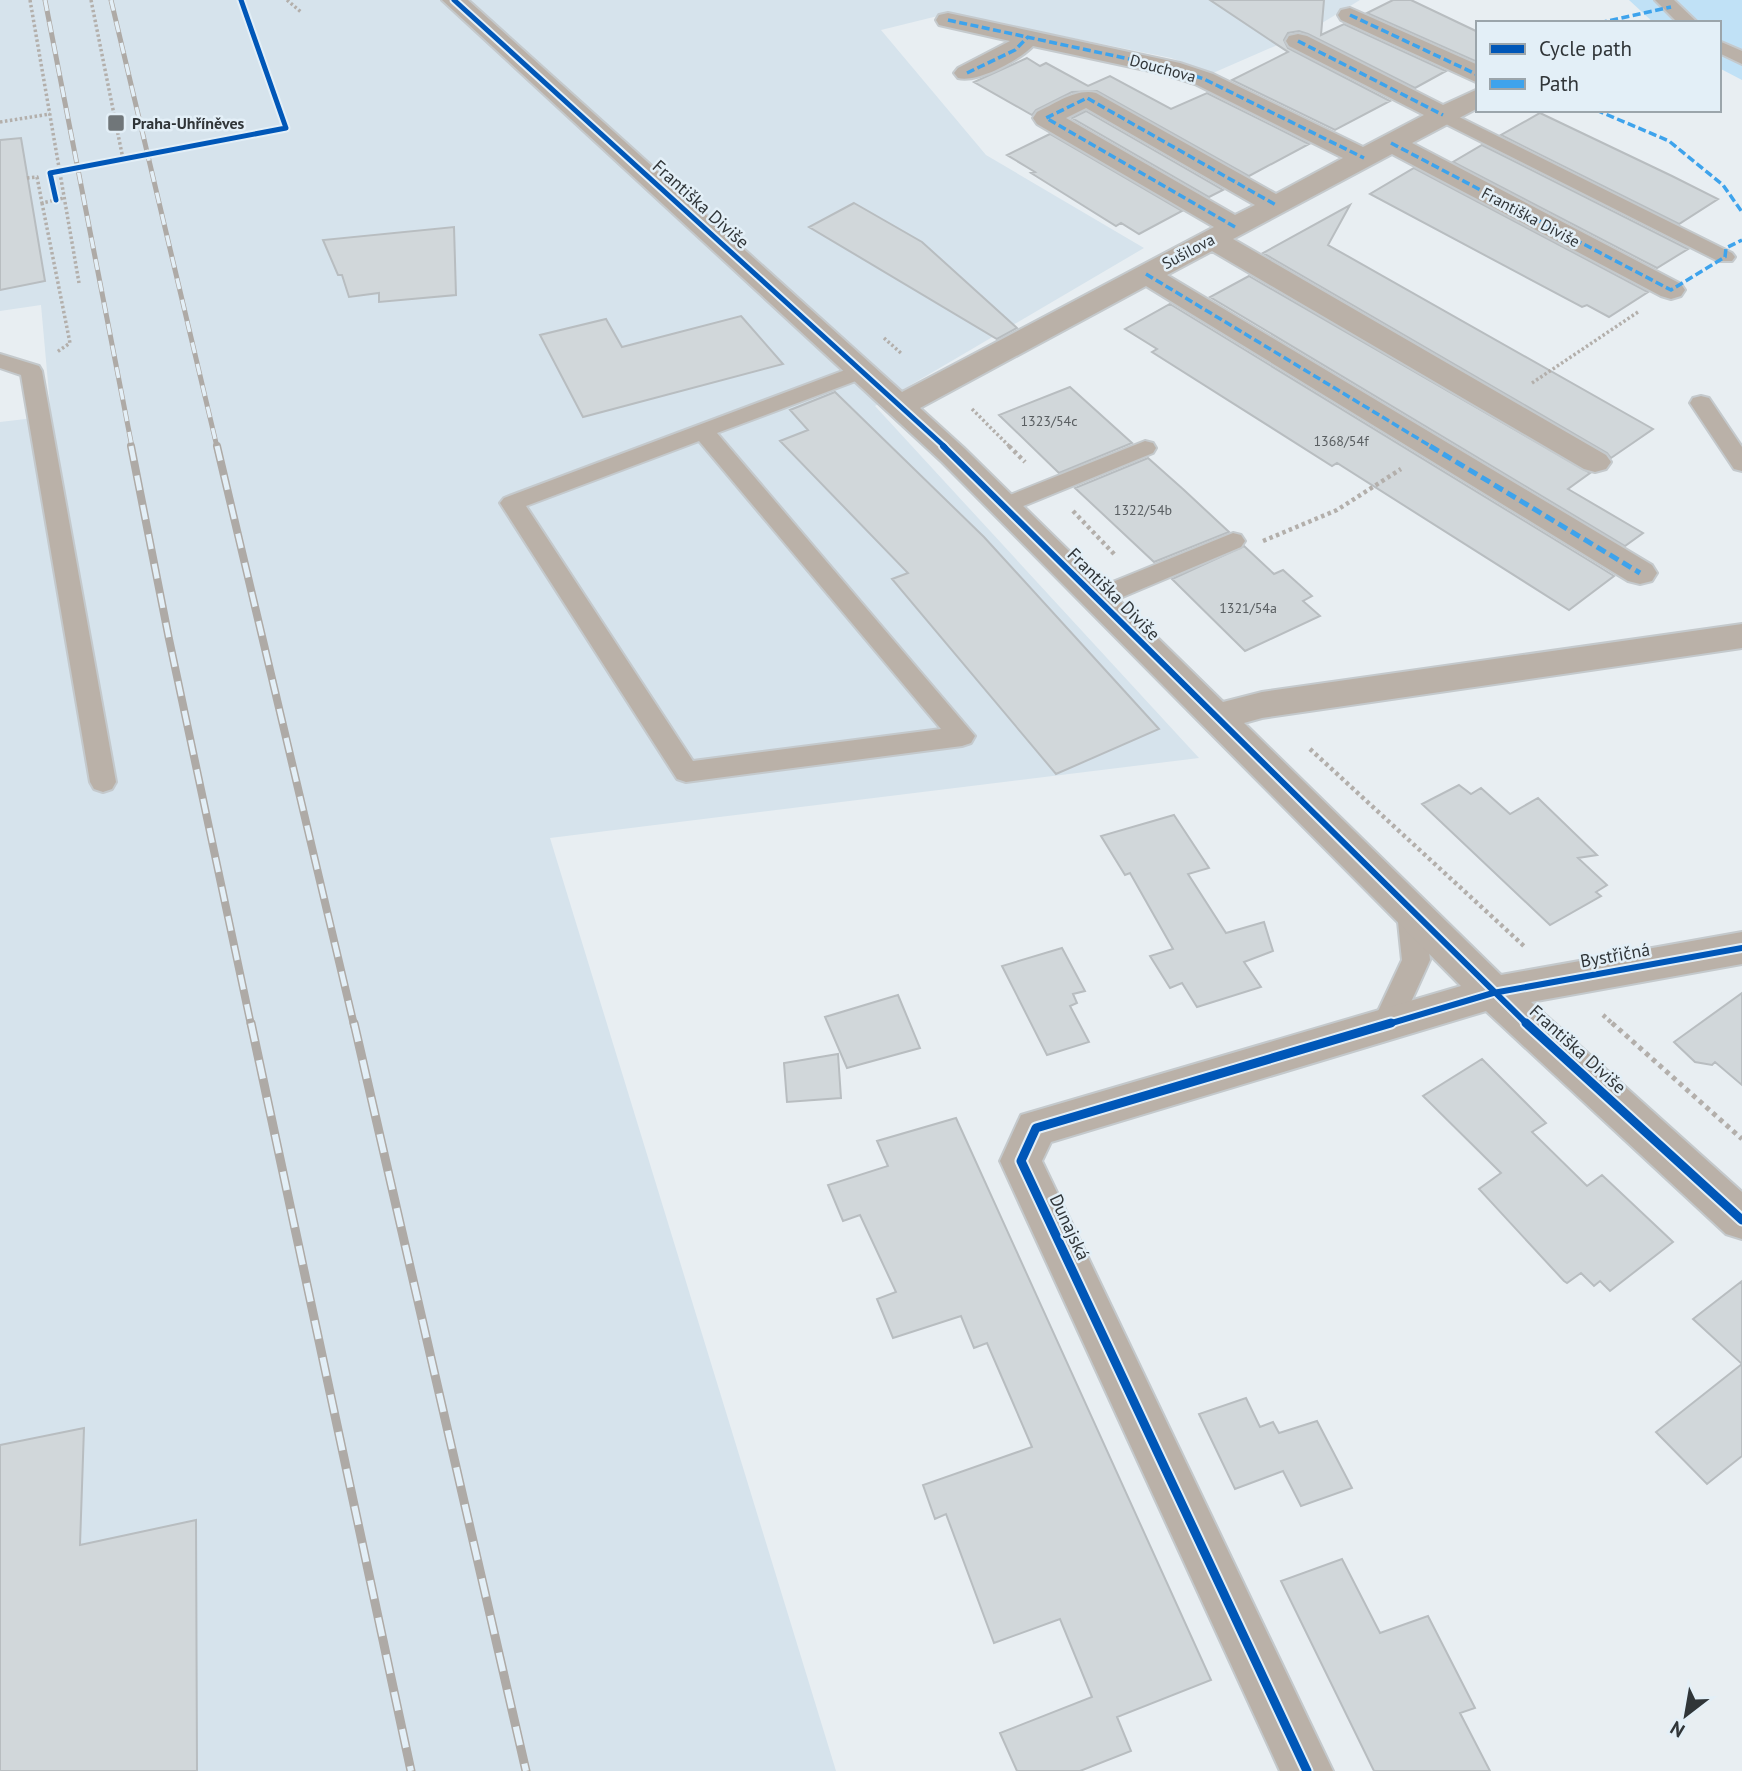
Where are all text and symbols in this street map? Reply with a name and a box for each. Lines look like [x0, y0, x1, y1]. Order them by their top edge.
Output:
legend [1476, 21, 1721, 112]
text: Cycle path [1539, 35, 1632, 62]
street label: Douchova [1128, 50, 1198, 86]
text: Path [1539, 70, 1579, 97]
marker: Praha-Uhříněves [106, 113, 126, 133]
place label: Praha-Uhříněves [132, 113, 245, 133]
street label: Františka Diviše [648, 155, 754, 253]
street label: Františka Diviše [1478, 183, 1584, 251]
street label: Sušilova [1158, 229, 1218, 273]
house number: 1323/54c [1020, 412, 1078, 430]
house number: 1368/54f [1313, 432, 1369, 450]
house number: 1322/54b [1114, 501, 1172, 519]
street label: Františka Diviše [1063, 543, 1165, 645]
house number: 1321/54a [1219, 599, 1277, 617]
street label: Bystřičná [1578, 938, 1652, 972]
street label: Františka Diviše [1525, 1000, 1631, 1098]
street label: Dunajská [1045, 1190, 1095, 1264]
north arrow [1651, 1680, 1721, 1750]
text: N [1666, 1716, 1689, 1743]

